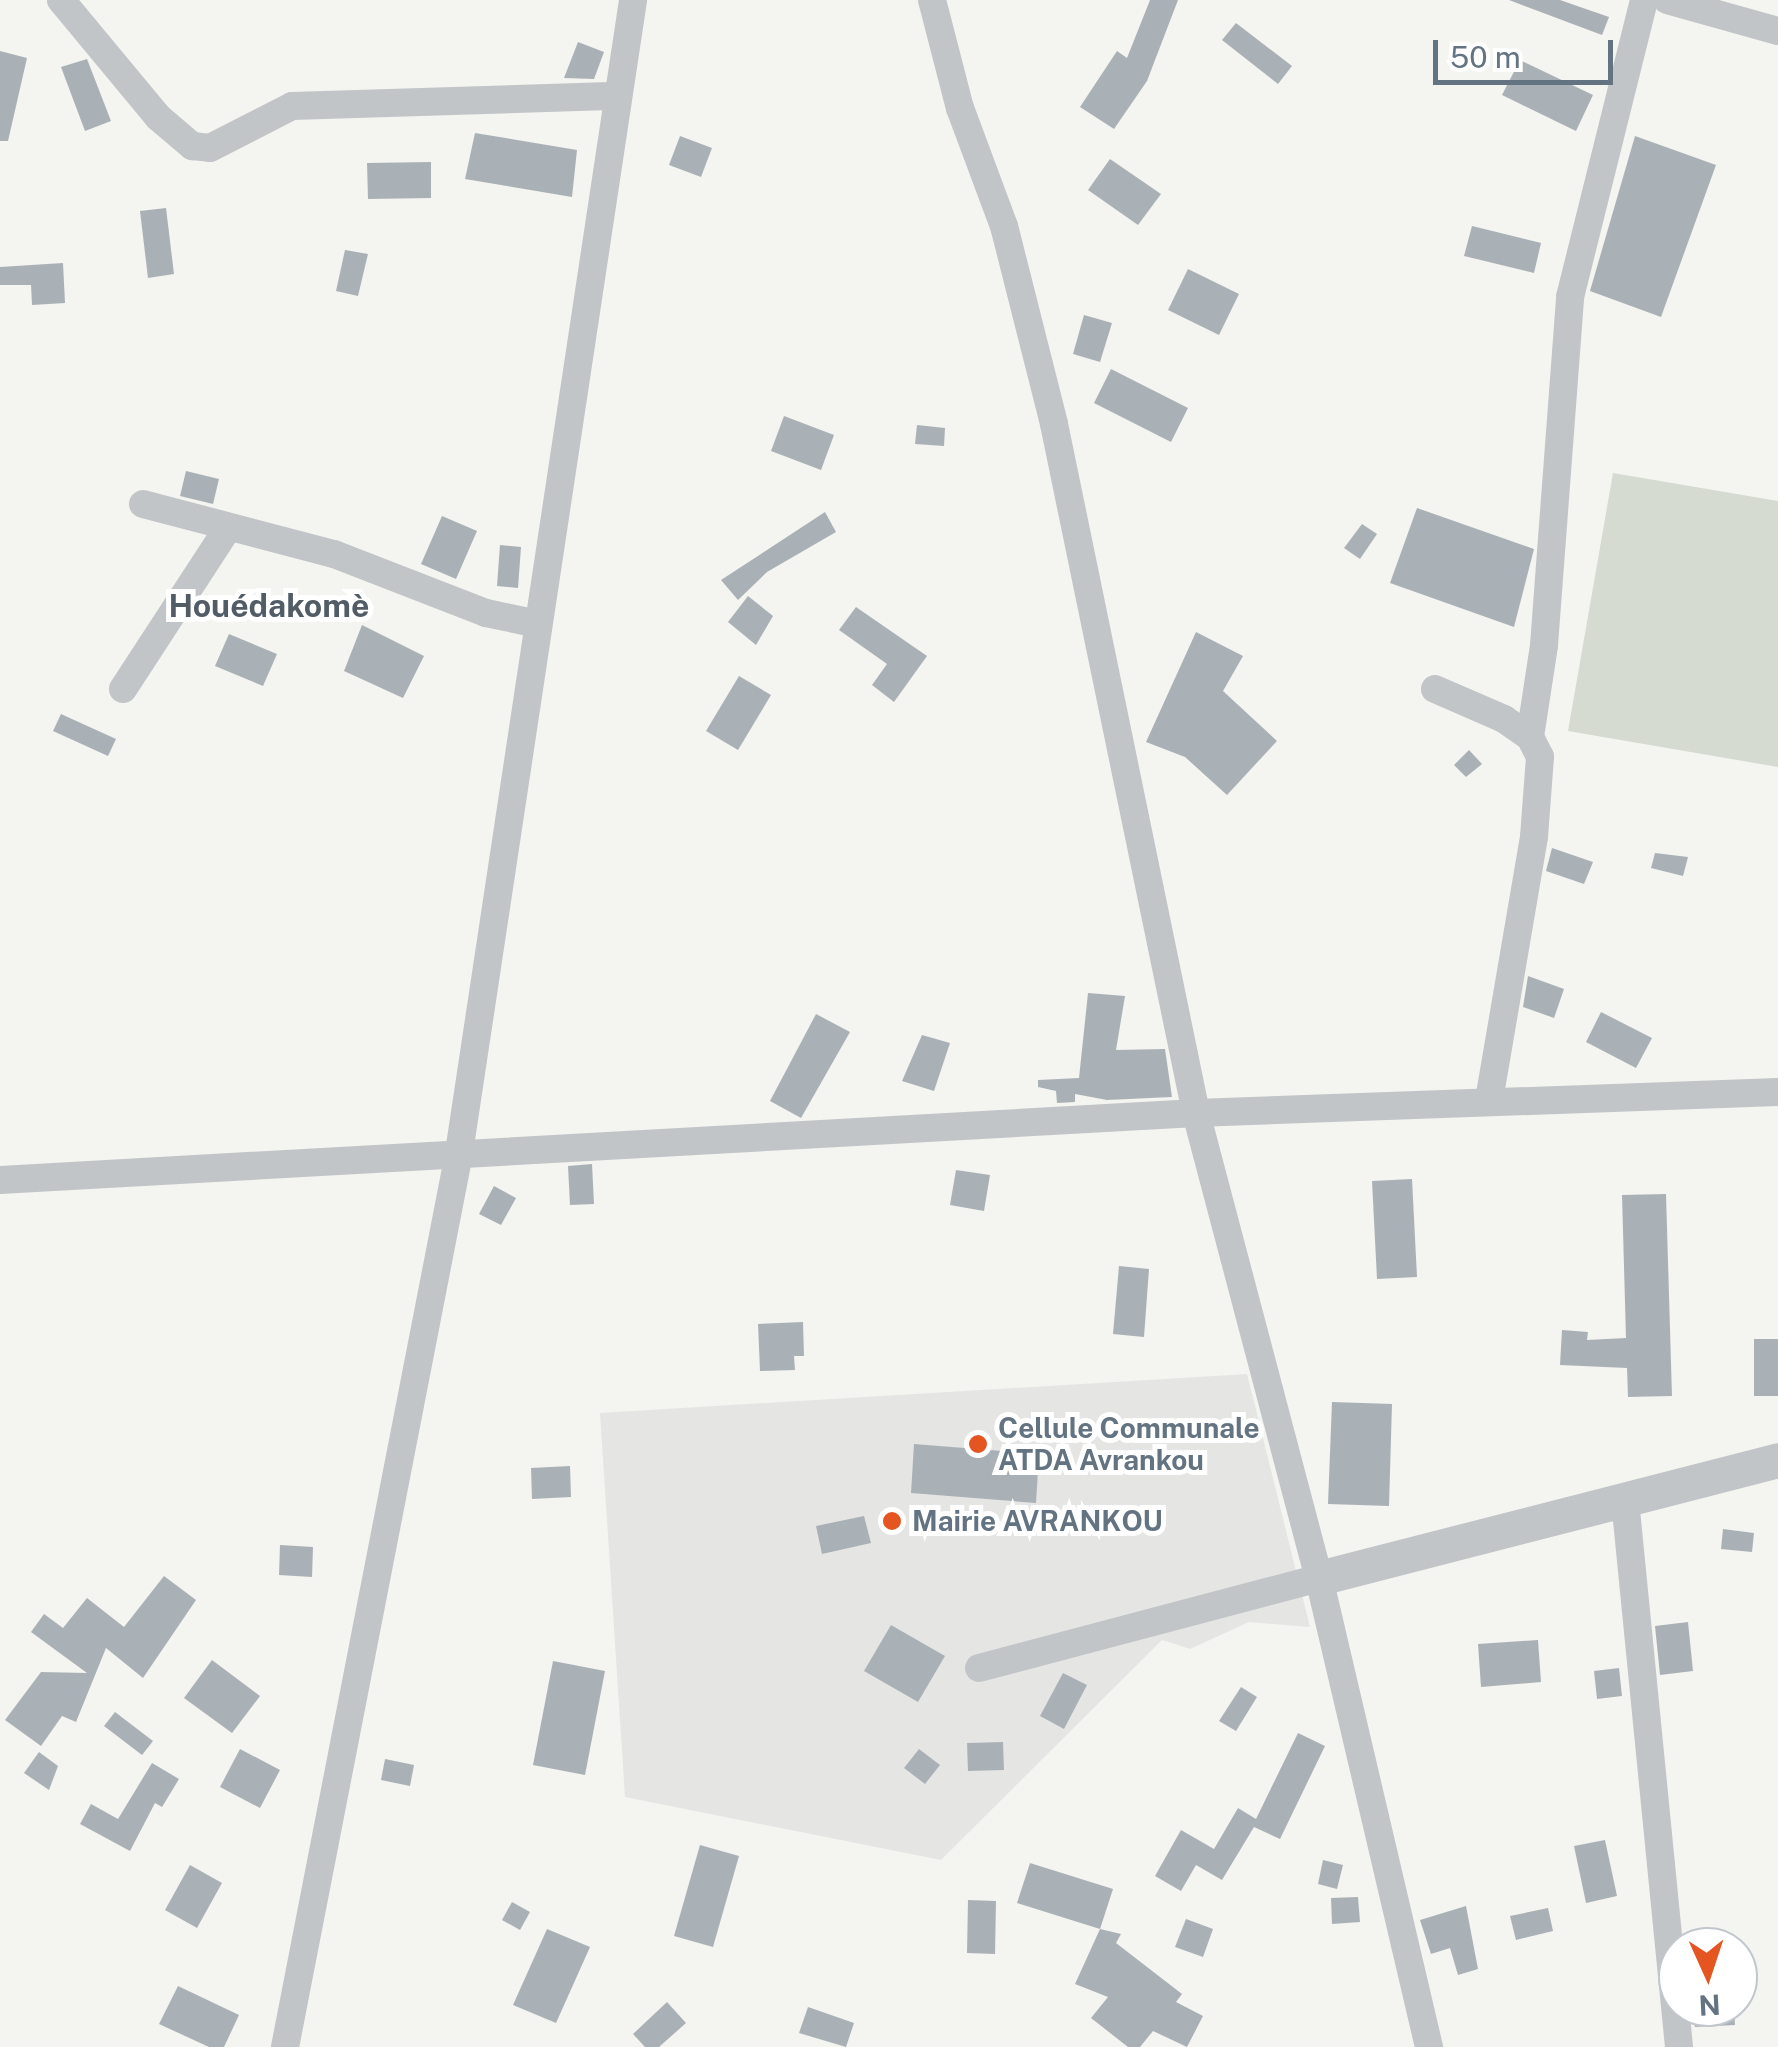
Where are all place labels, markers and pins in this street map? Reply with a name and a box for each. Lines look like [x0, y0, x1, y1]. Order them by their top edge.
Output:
place label: Cellule Communale ATDA Avrankou [998, 1411, 1260, 1477]
marker: Cellule Communale ATDA Avrankou [967, 1433, 989, 1455]
place label: Mairie AVRANKOU [912, 1504, 1163, 1538]
marker: Mairie AVRANKOU [881, 1510, 903, 1532]

